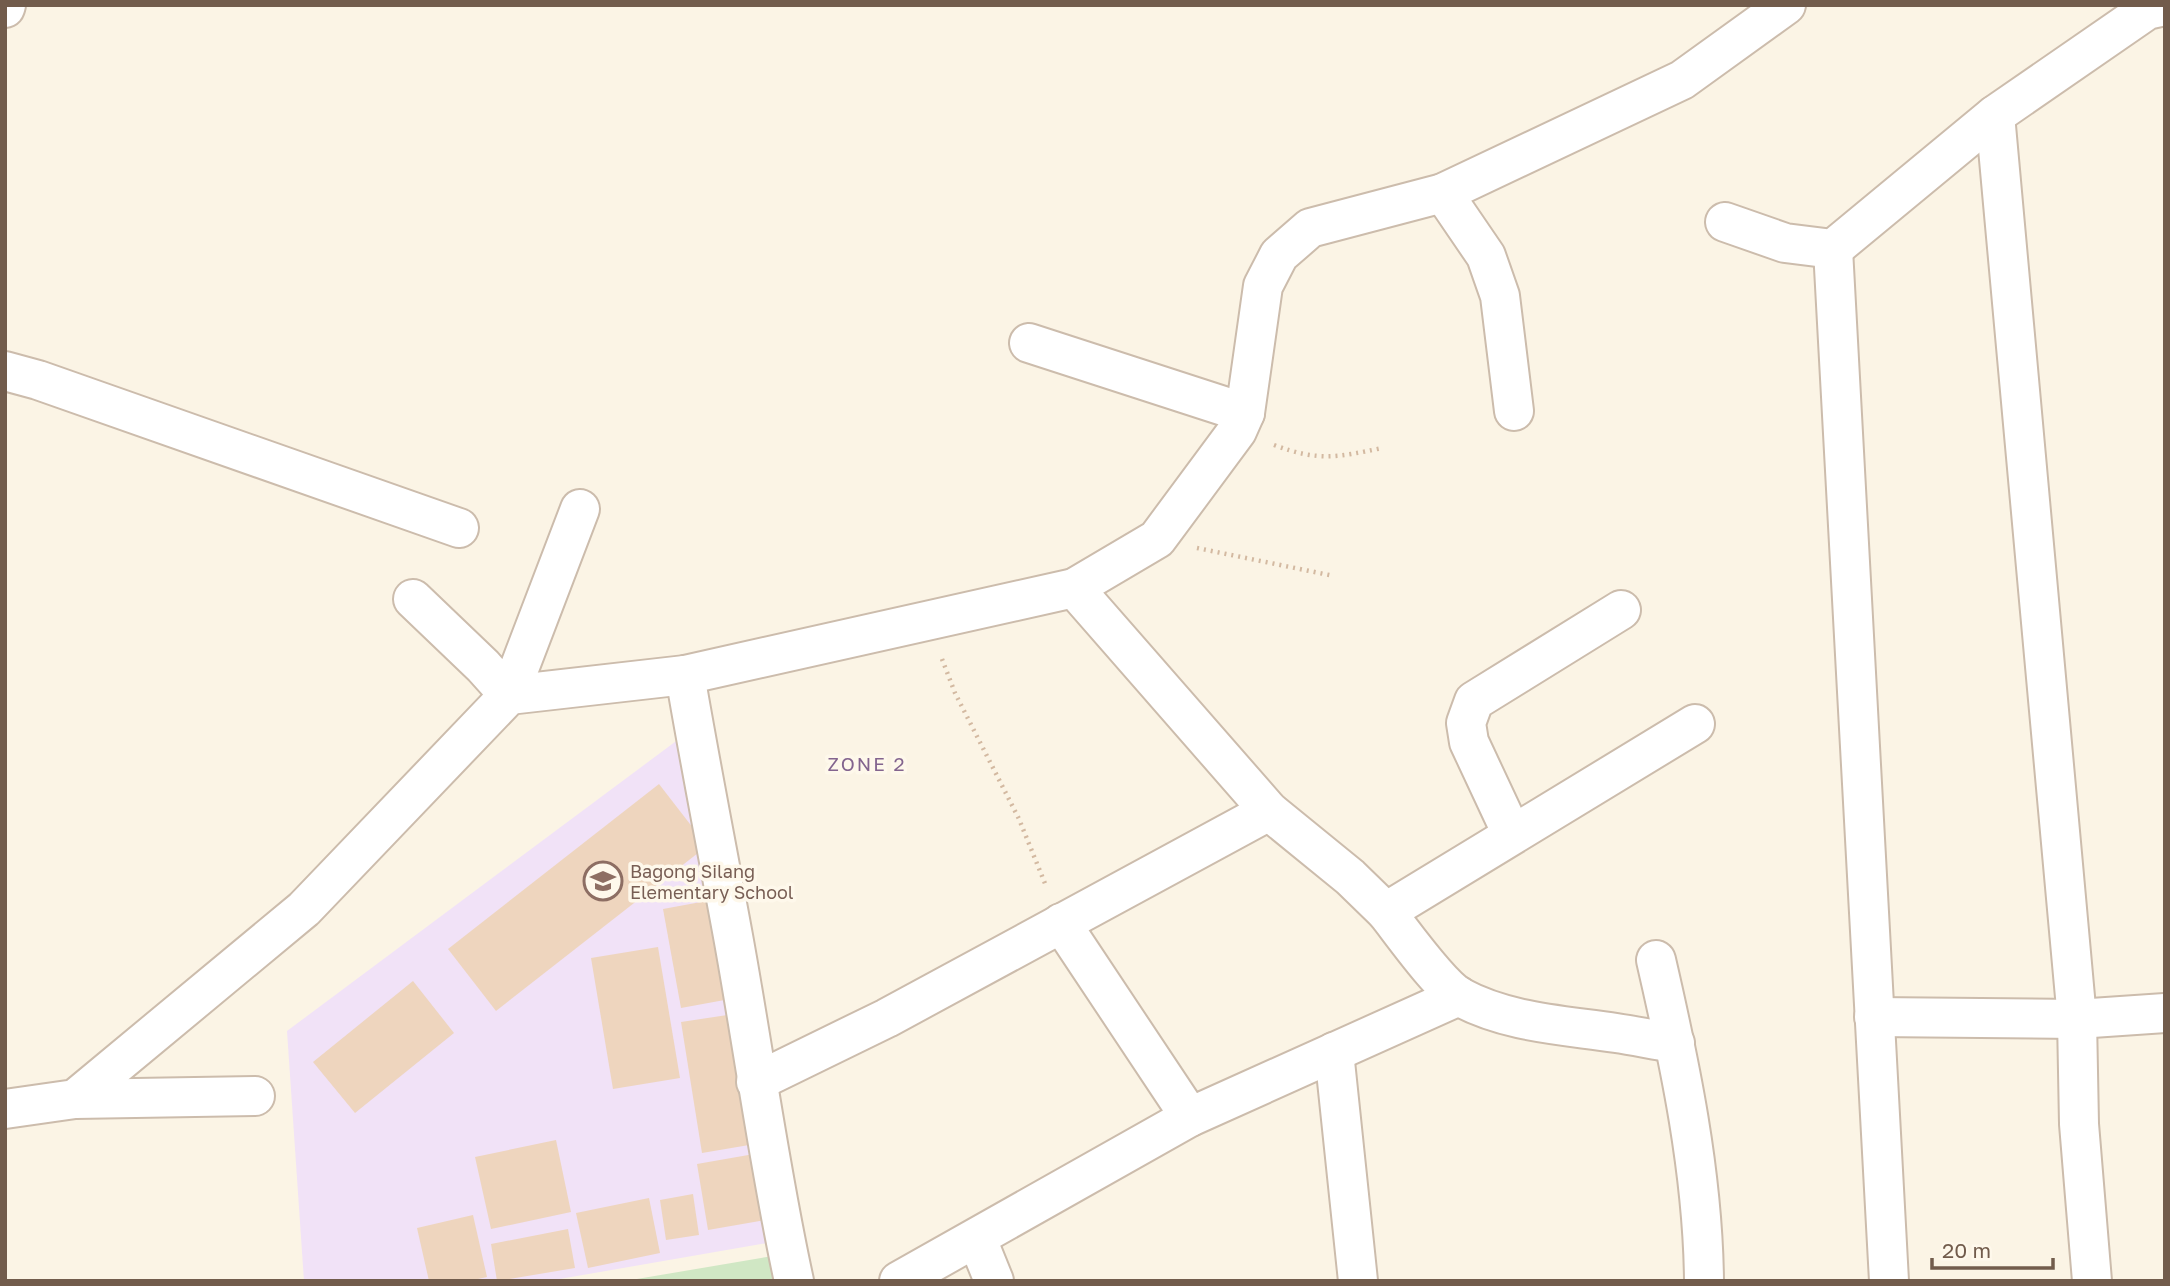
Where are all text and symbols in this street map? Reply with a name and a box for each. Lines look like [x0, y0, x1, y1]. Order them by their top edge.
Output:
district label: ZONE 2 [827, 752, 907, 775]
school or university icon: Bagong Silang Elementary School [582, 860, 624, 902]
place label: Bagong Silang Elementary School [630, 860, 794, 903]
scale bar [1932, 1226, 2053, 1270]
text: 20 m [1942, 1237, 1991, 1263]

